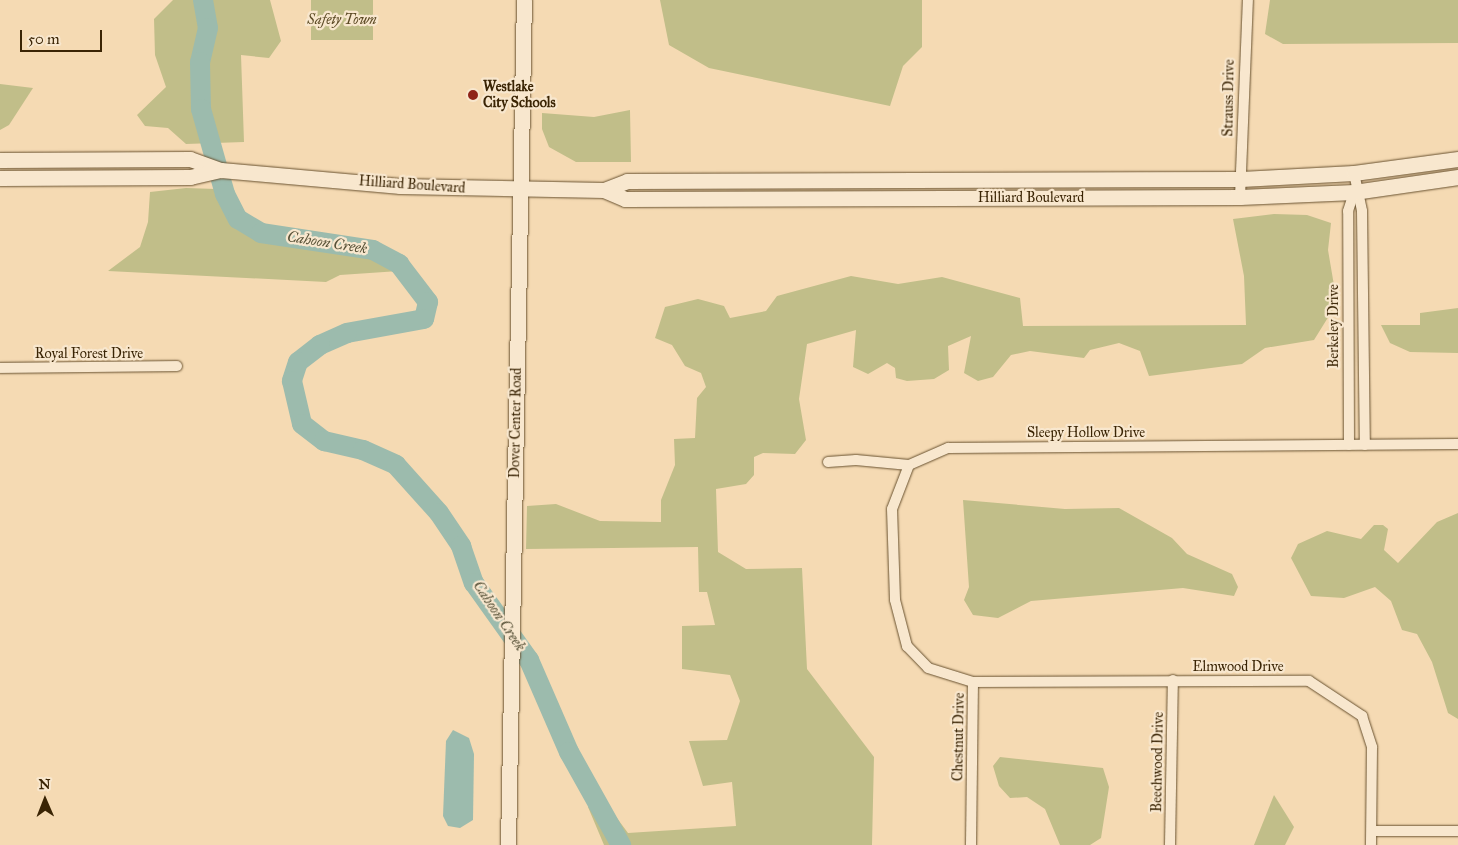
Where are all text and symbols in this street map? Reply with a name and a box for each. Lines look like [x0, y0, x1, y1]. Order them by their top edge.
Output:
park label: Safety Town [307, 12, 377, 28]
scale bar [22, 20, 105, 52]
text: 50 m [28, 30, 60, 48]
street label: Strauss Drive [1220, 59, 1238, 137]
place label: Westlake City Schools [483, 79, 556, 111]
marker: Westlake City Schools [467, 89, 479, 101]
street label: Hilliard Boulevard [358, 173, 466, 197]
street label: Hilliard Boulevard [978, 190, 1084, 206]
water label: Cahoon Creek [286, 228, 368, 258]
street label: Berkeley Drive [1326, 284, 1342, 368]
street label: Royal Forest Drive [35, 346, 143, 362]
street label: Dover Center Road [507, 368, 525, 478]
street label: Sleepy Hollow Drive [1027, 425, 1145, 441]
water label: Cahoon Creek [469, 577, 529, 655]
street label: Elmwood Drive [1192, 659, 1284, 675]
street label: Chestnut Drive [950, 693, 968, 781]
street label: Beechwood Drive [1149, 712, 1167, 812]
north arrow [20, 775, 70, 825]
text: N [39, 776, 51, 793]

